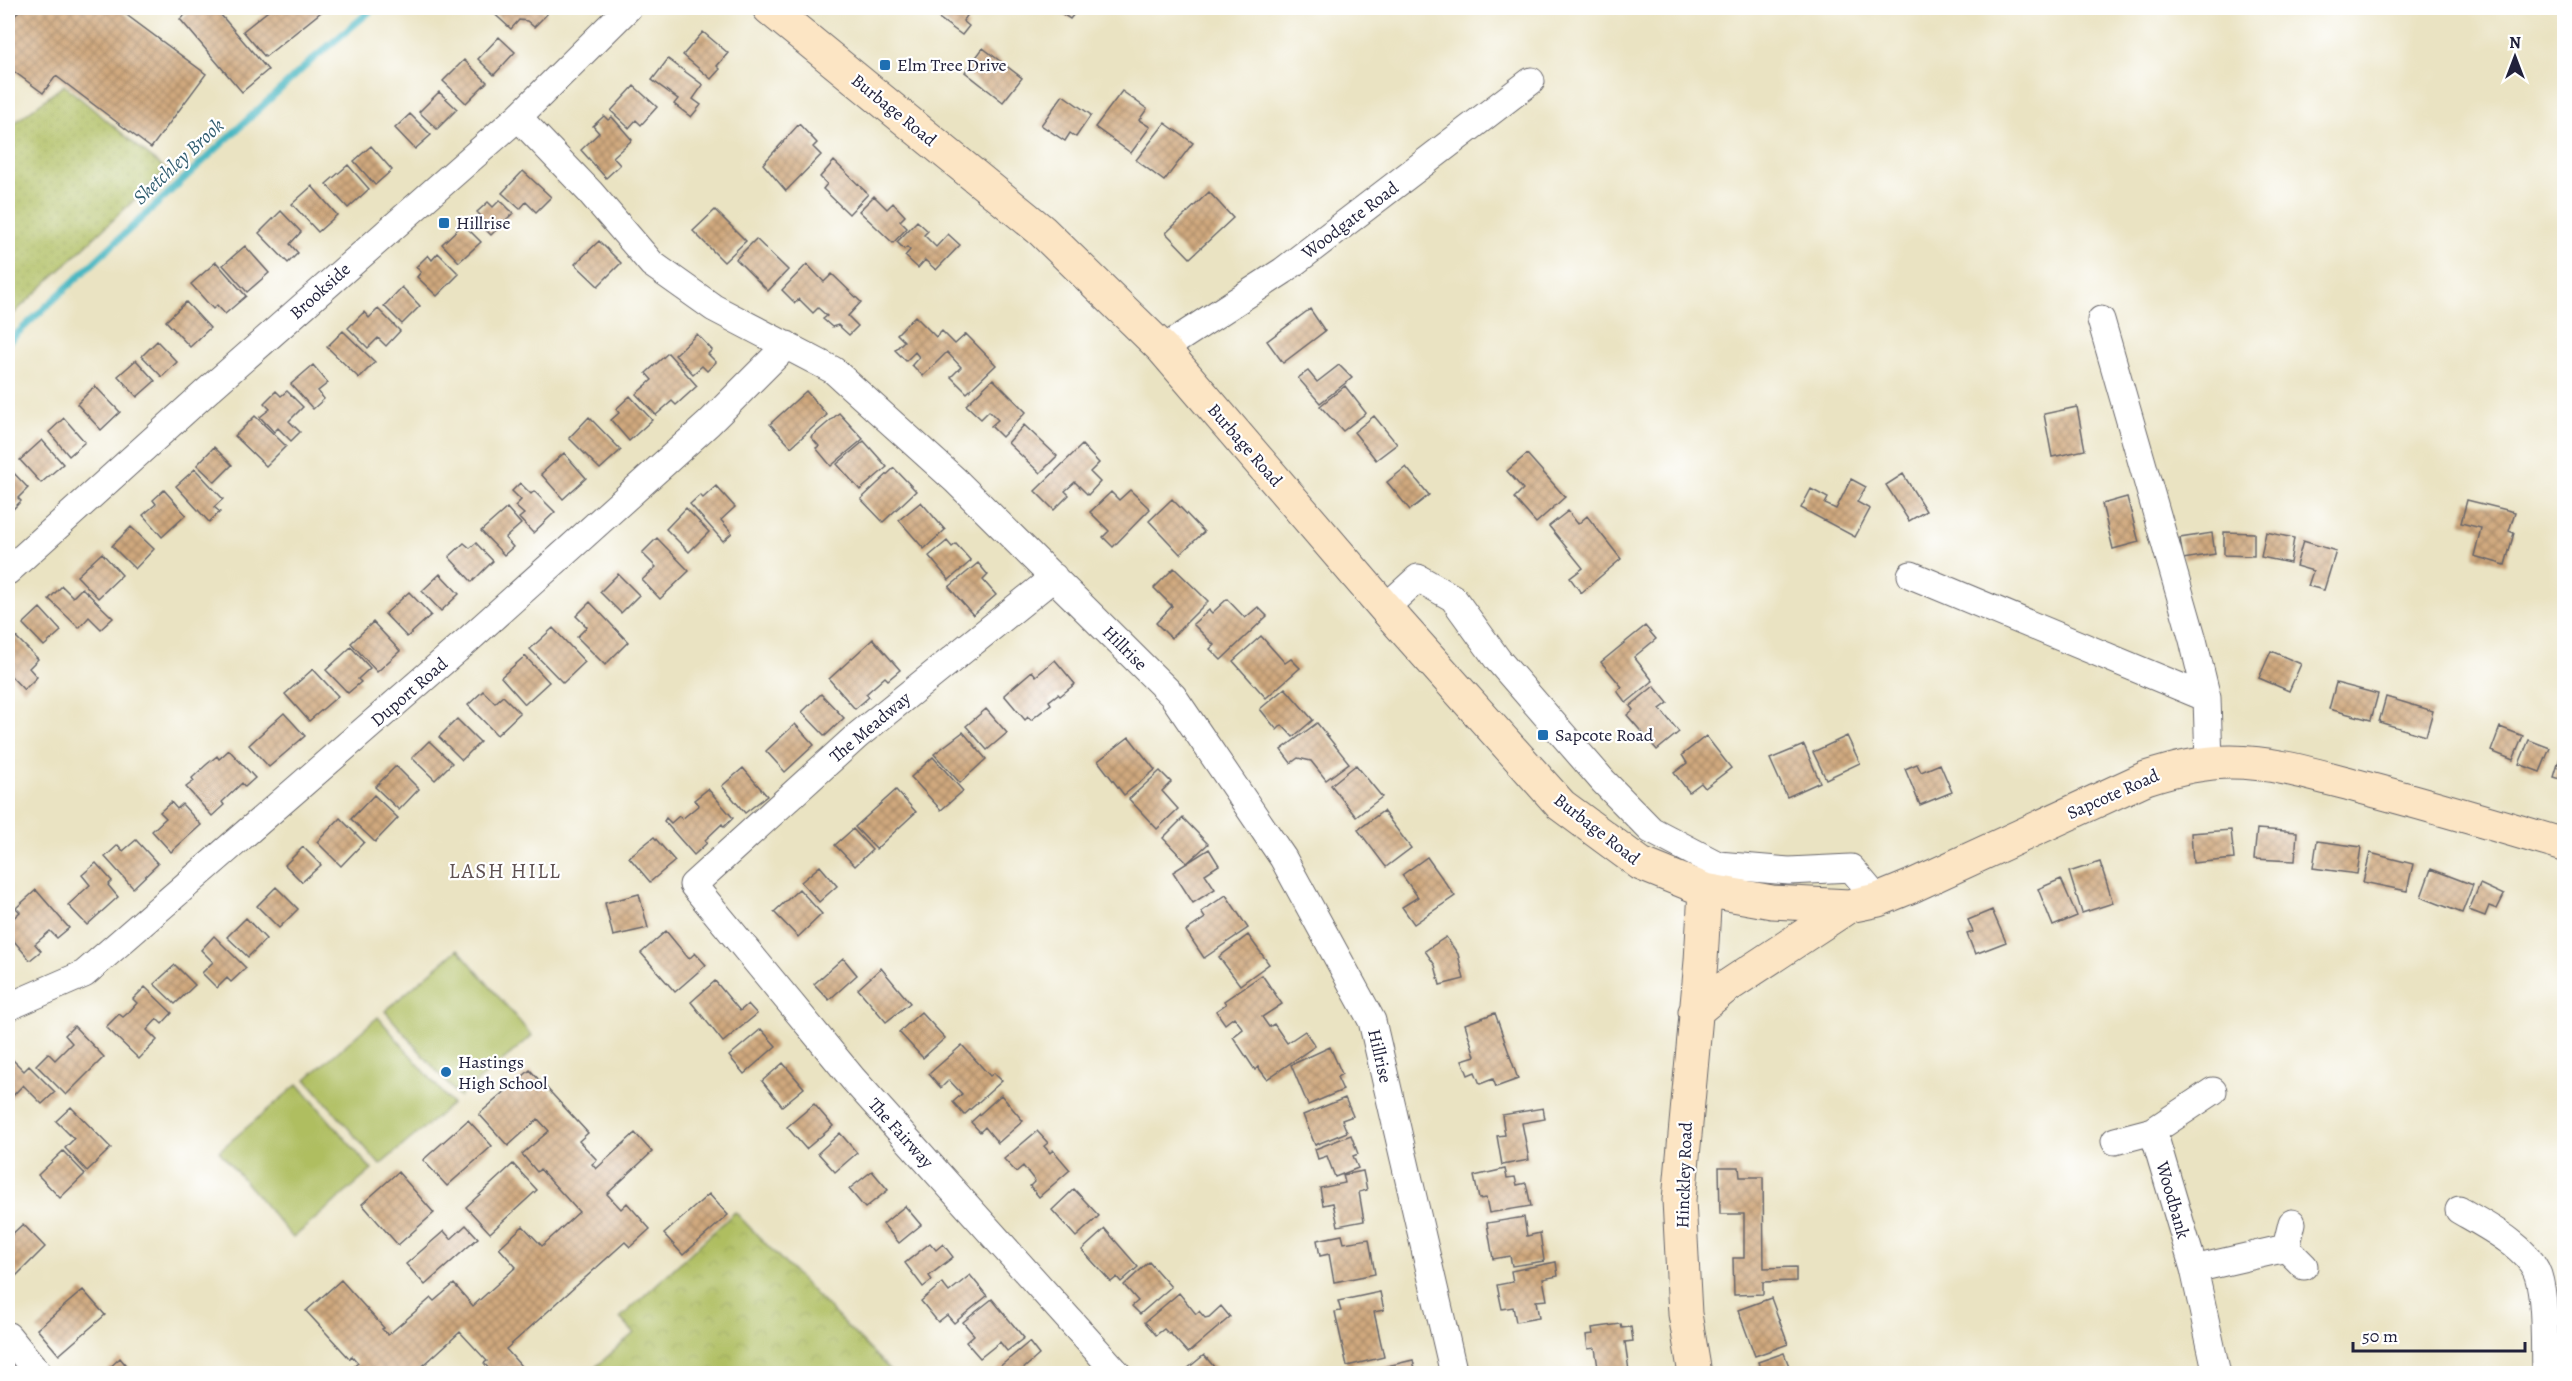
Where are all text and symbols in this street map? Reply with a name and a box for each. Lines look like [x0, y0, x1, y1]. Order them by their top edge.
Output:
north arrow [2485, 27, 2545, 87]
text: N [2509, 32, 2521, 54]
place label: Elm Tree Drive [897, 53, 1007, 77]
marker: Elm Tree Drive [878, 58, 892, 72]
street label: Burbage Road [846, 68, 942, 152]
water label: Sketchley Brook [127, 112, 230, 211]
street label: Woodgate Road [1296, 176, 1403, 265]
place label: Hillrise [456, 211, 511, 235]
marker: Hillrise [437, 216, 451, 230]
street label: Brookside [284, 257, 356, 325]
street label: Burbage Road [1202, 398, 1288, 492]
street label: Hillrise [1097, 620, 1153, 676]
street label: Duport Road [365, 652, 453, 732]
street label: The Meadway [824, 685, 916, 768]
place label: Sapcote Road [1555, 723, 1654, 747]
marker: Sapcote Road [1536, 728, 1550, 742]
street label: Sapcote Road [2063, 763, 2163, 825]
street label: Burbage Road [1549, 788, 1645, 870]
district label: LASH HILL [449, 857, 561, 885]
street label: Hillrise [1362, 1027, 1398, 1085]
place label: Hastings High School [458, 1050, 548, 1095]
marker: Hastings High School [439, 1065, 453, 1079]
street label: The Fairway [863, 1093, 940, 1174]
street label: Hinckley Road [1670, 1121, 1698, 1229]
street label: Woodbank [2150, 1158, 2195, 1241]
scale bar [2353, 1315, 2526, 1353]
text: 50 m [2362, 1324, 2398, 1348]

